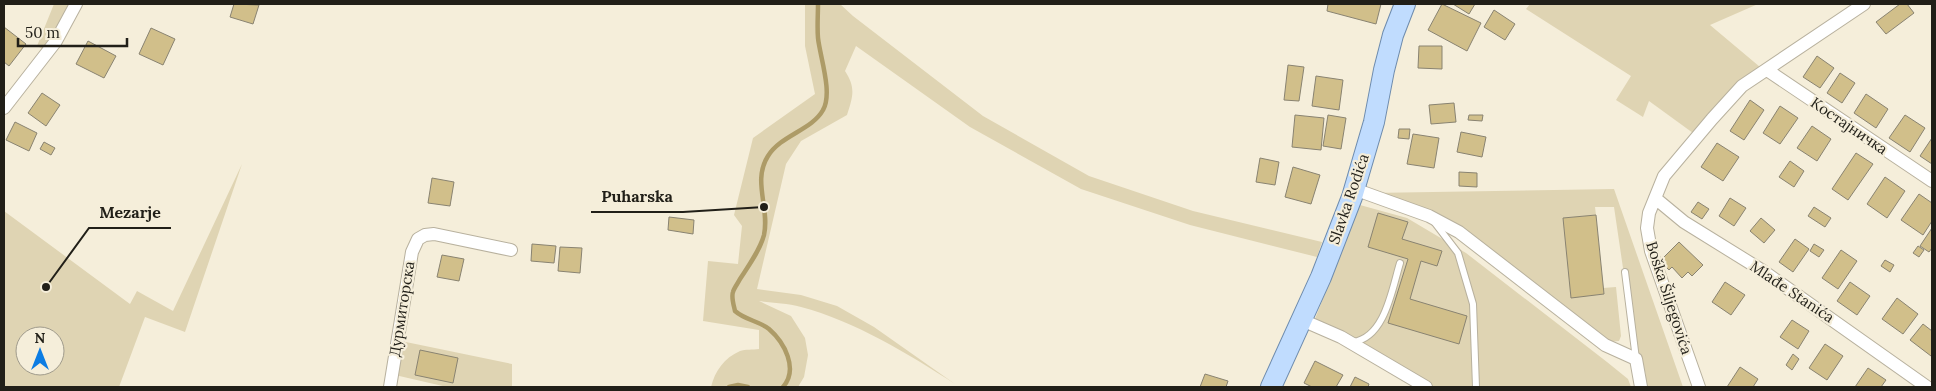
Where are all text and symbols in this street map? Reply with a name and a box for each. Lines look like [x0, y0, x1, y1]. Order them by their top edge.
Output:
scale bar [18, 15, 126, 47]
text: 50 m [25, 23, 60, 42]
street label: Костајничка [1807, 93, 1892, 158]
street label: Slavka Rodića [1324, 151, 1373, 247]
callout: Puharska [591, 181, 683, 212]
text: Puharska [601, 186, 673, 206]
callout: Mezarje [89, 197, 171, 228]
text: Mezarje [99, 202, 161, 222]
street label: Boška Šiljegovića [1642, 239, 1697, 357]
street label: Mlađe Stanića [1746, 256, 1838, 327]
street label: Дурмиторска [385, 259, 418, 358]
north arrow [15, 326, 65, 376]
text: N [35, 329, 46, 347]

